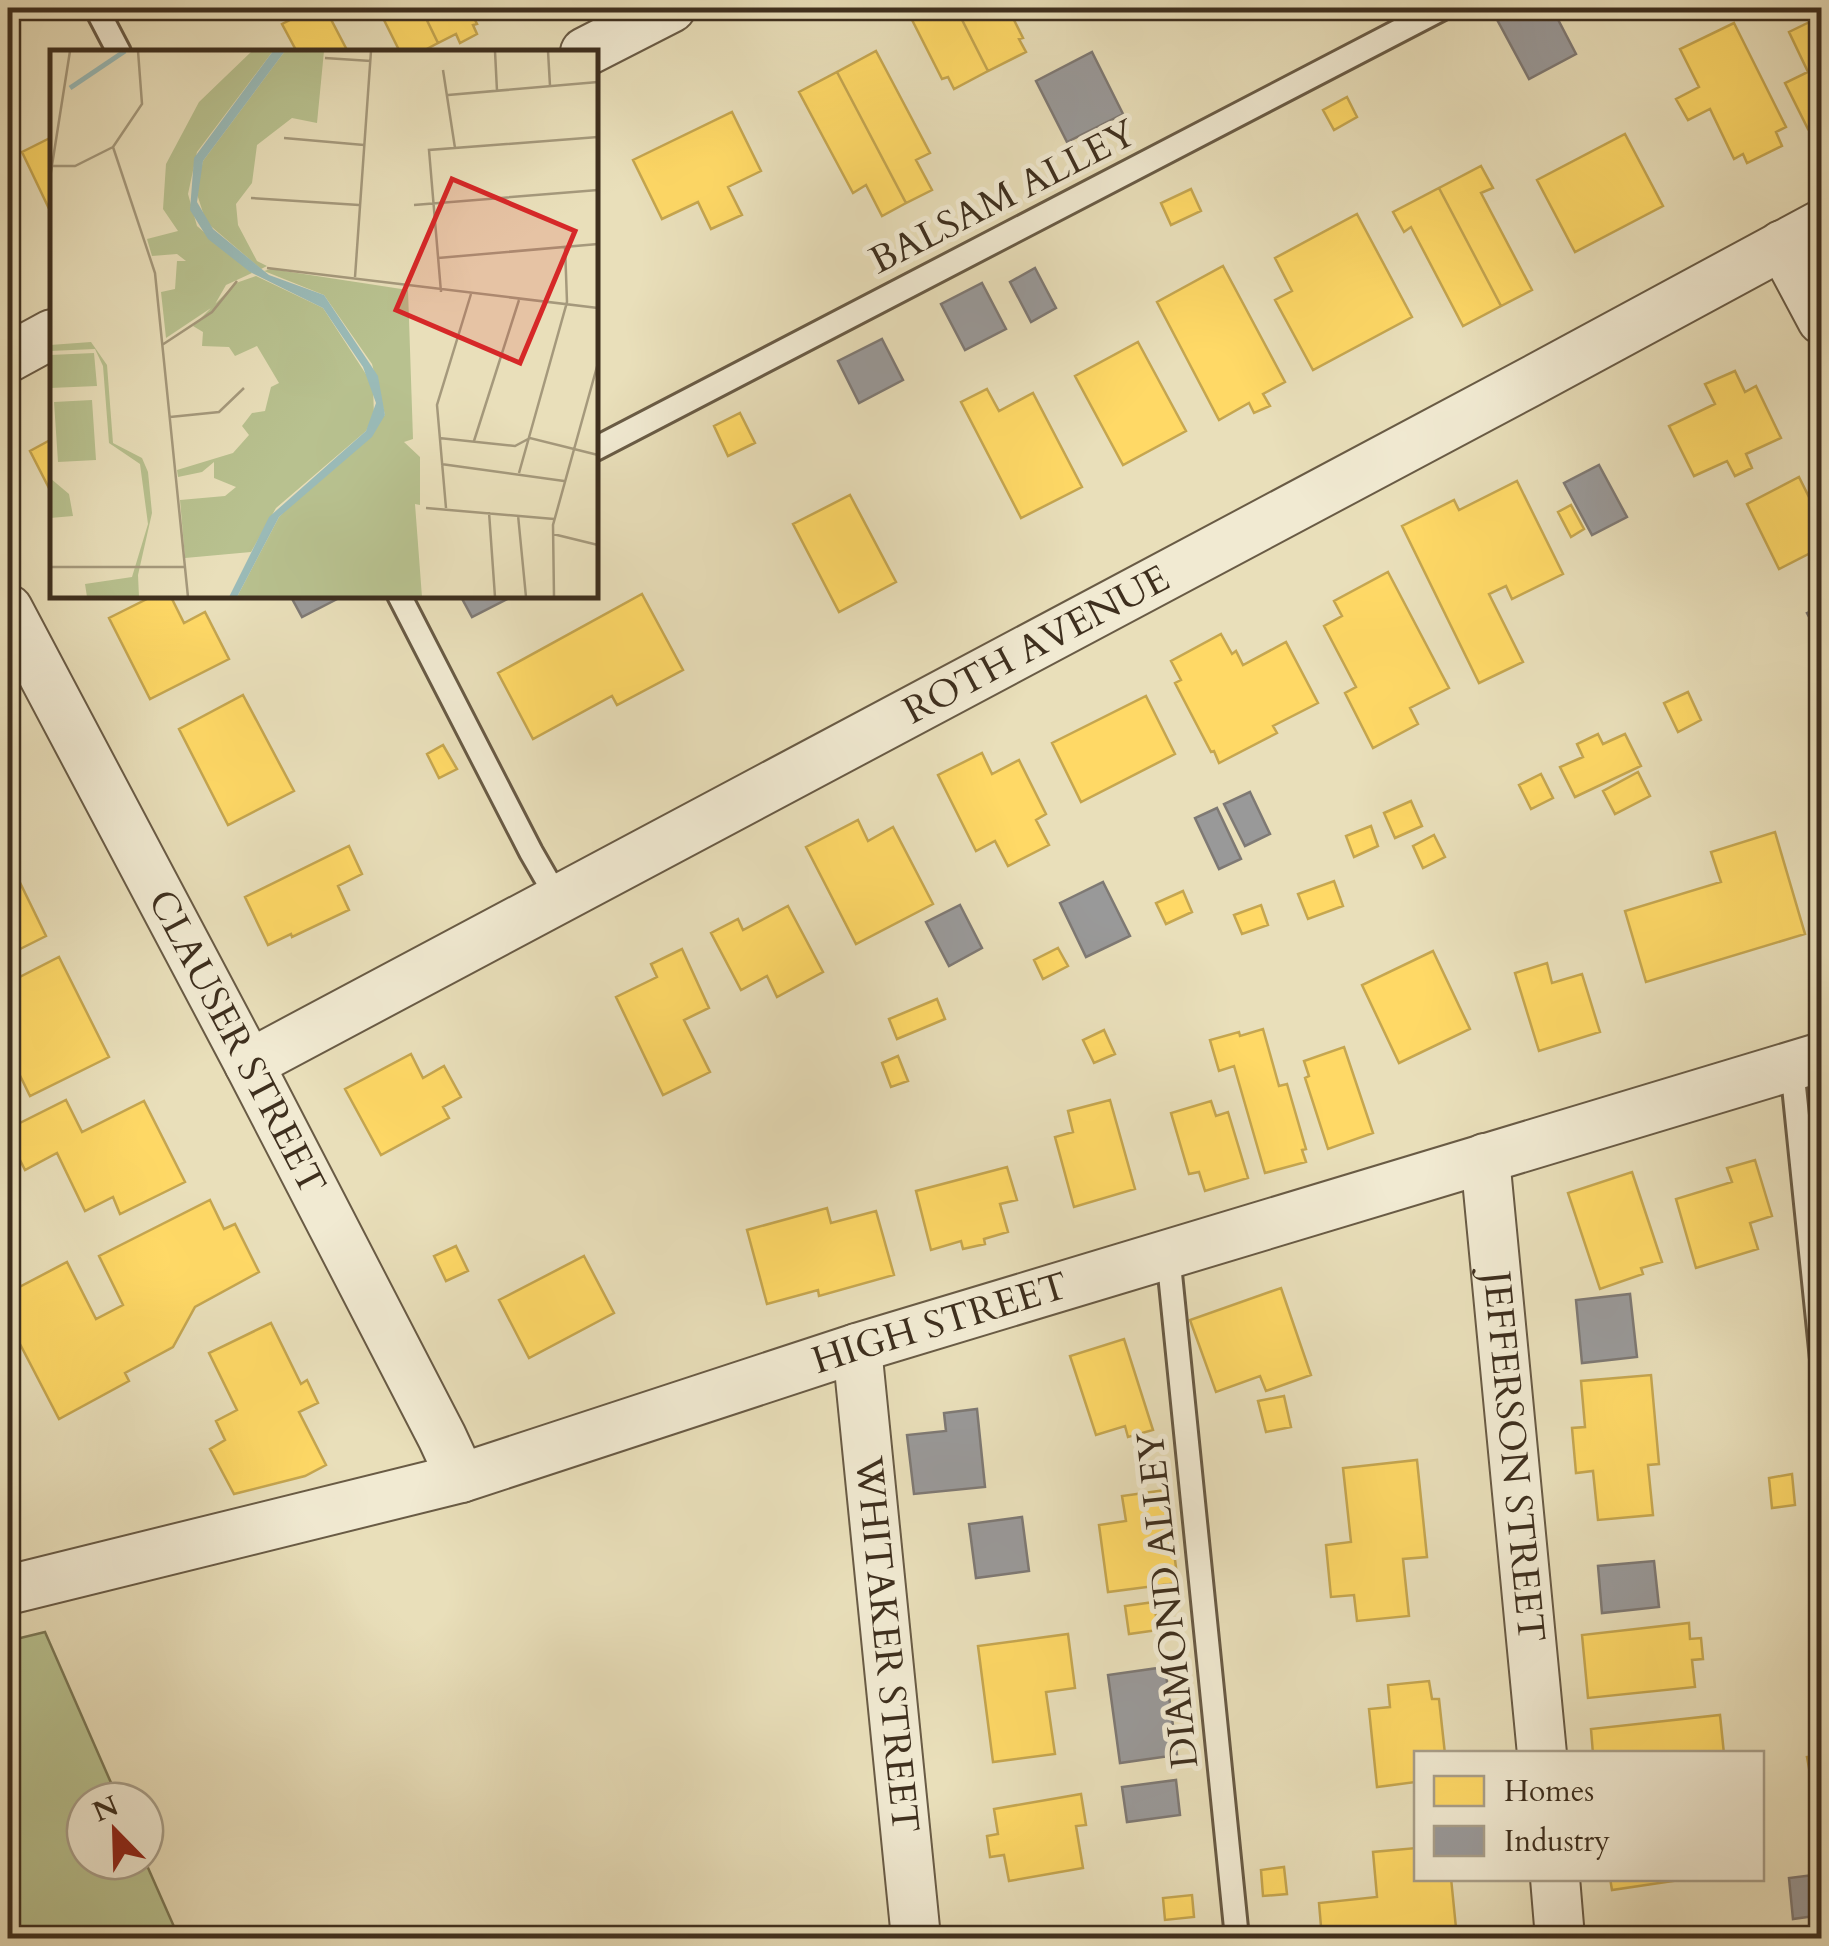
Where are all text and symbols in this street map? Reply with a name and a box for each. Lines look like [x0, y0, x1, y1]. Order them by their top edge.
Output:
inset map [50, 50, 598, 598]
street label: BALSAM ALLEY [861, 107, 1146, 287]
street label: ROTH AVENUE [894, 553, 1178, 737]
street label: CLAUSER STREET [135, 881, 338, 1204]
street label: HIGH STREET [805, 1260, 1074, 1387]
street label: JEFFERSON STREET [1469, 1264, 1557, 1644]
street label: DIAMOND ALLEY [1124, 1429, 1212, 1771]
street label: WHITAKER STREET [842, 1453, 931, 1835]
legend [1414, 1751, 1764, 1881]
text: Homes [1504, 1771, 1594, 1812]
north arrow [65, 1781, 165, 1881]
text: N [87, 1787, 124, 1831]
text: Industry [1504, 1821, 1610, 1862]

